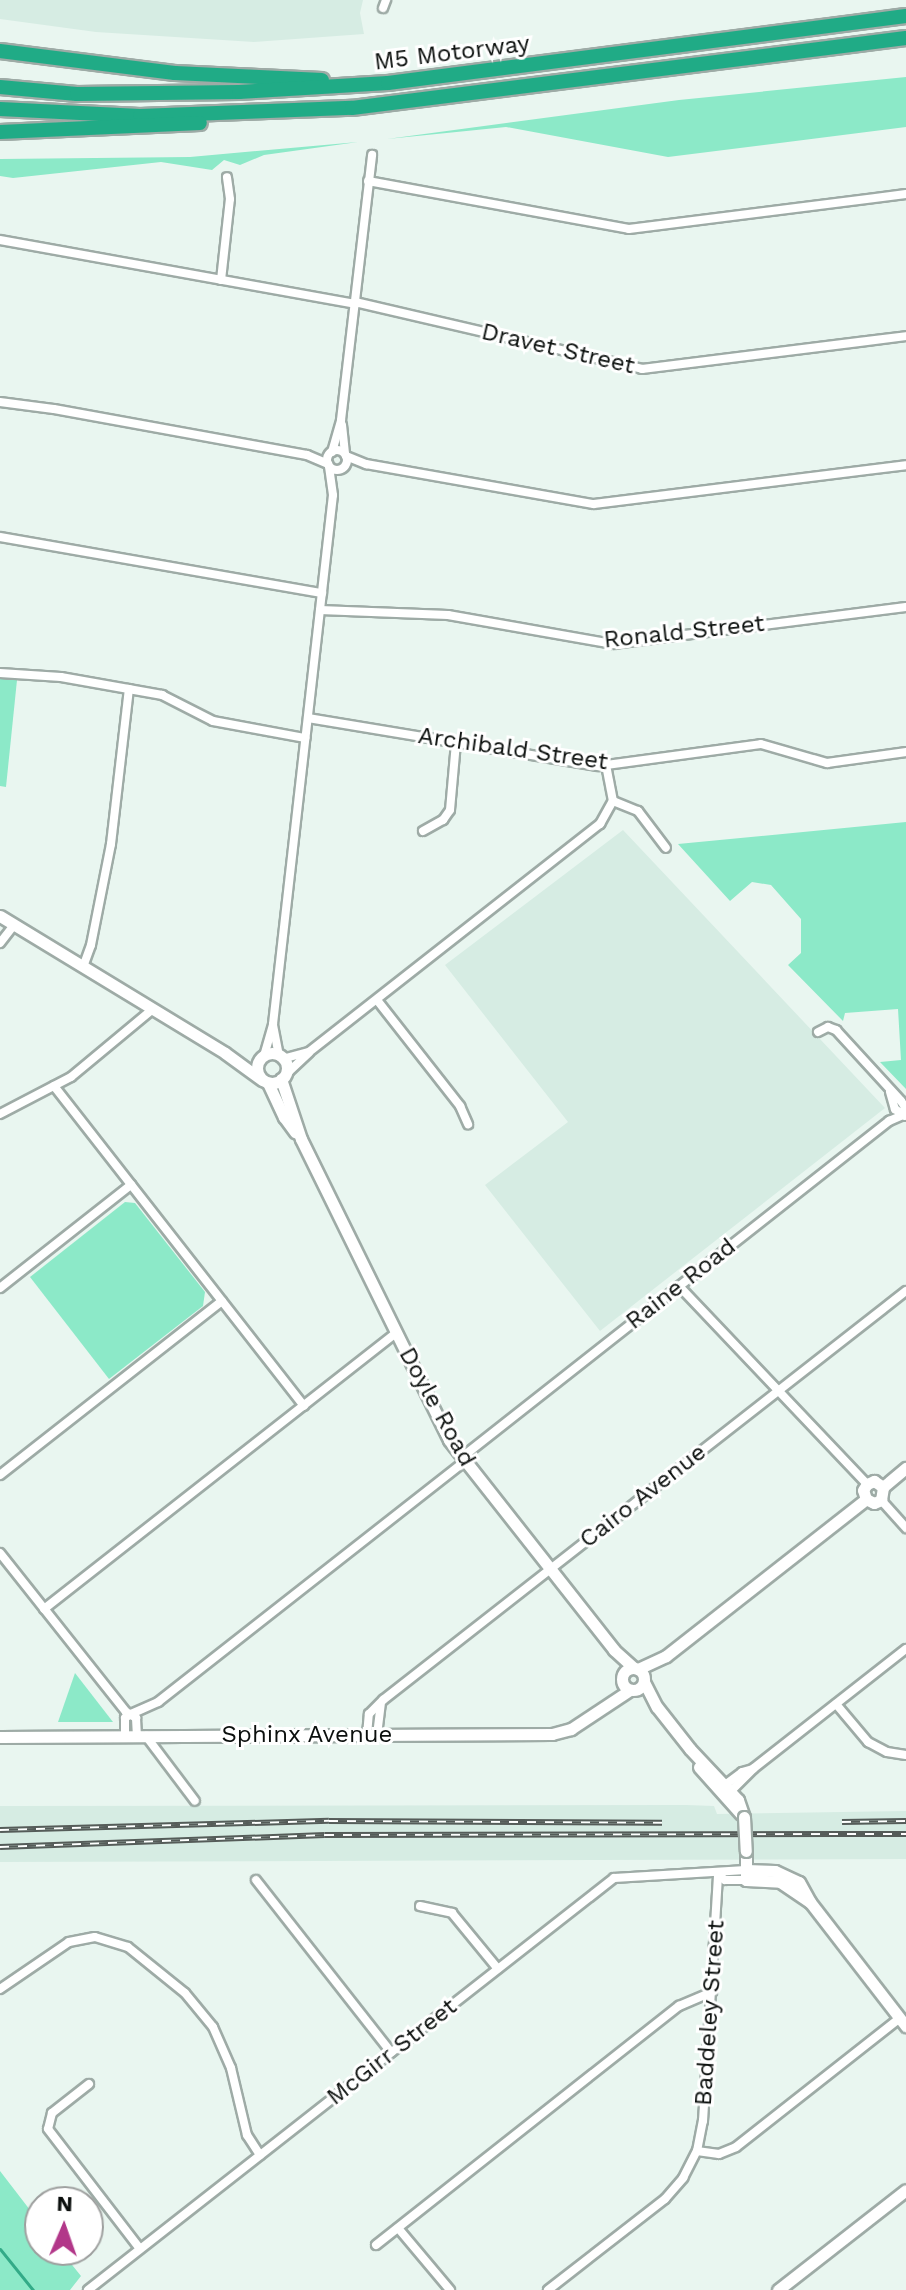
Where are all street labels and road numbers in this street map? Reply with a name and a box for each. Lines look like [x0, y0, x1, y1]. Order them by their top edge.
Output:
street label: M5 Motorway [373, 29, 531, 77]
street label: Dravet Street [479, 317, 637, 381]
street label: Ronald Street [602, 609, 766, 655]
street label: Archibald Street [416, 721, 610, 777]
street label: Raine Road [620, 1232, 742, 1336]
street label: Doyle Road [392, 1342, 482, 1472]
street label: Cairo Avenue [574, 1437, 712, 1555]
street label: Sphinx Avenue [221, 1721, 393, 1749]
street label: Baddeley Street [689, 1919, 731, 2107]
street label: McGirr Street [321, 1992, 463, 2112]

